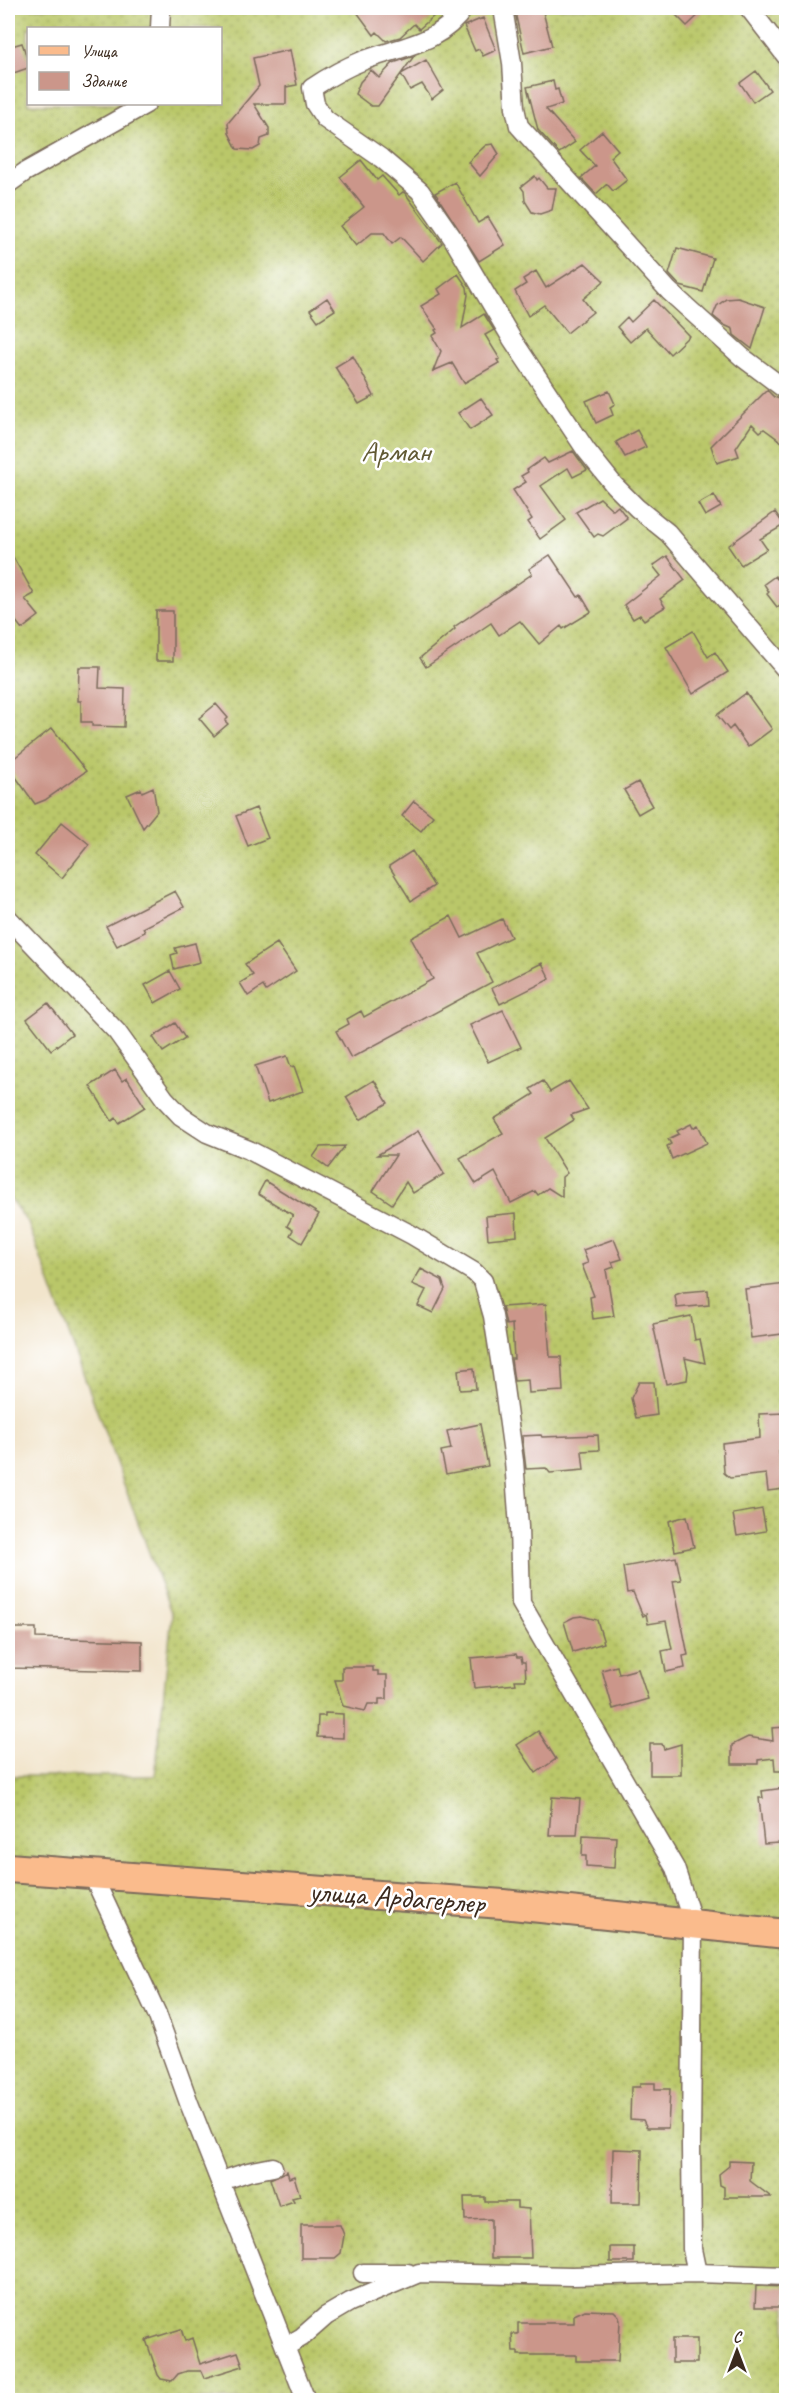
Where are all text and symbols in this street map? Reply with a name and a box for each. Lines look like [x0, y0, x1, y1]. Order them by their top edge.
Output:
legend [27, 27, 222, 105]
text: Улица [81, 40, 118, 62]
text: Здание [81, 70, 127, 92]
park label: Арман [361, 432, 433, 470]
street label: улица Ардагерлер [306, 1872, 488, 1922]
north arrow [707, 2321, 767, 2381]
text: С [733, 2327, 743, 2347]

